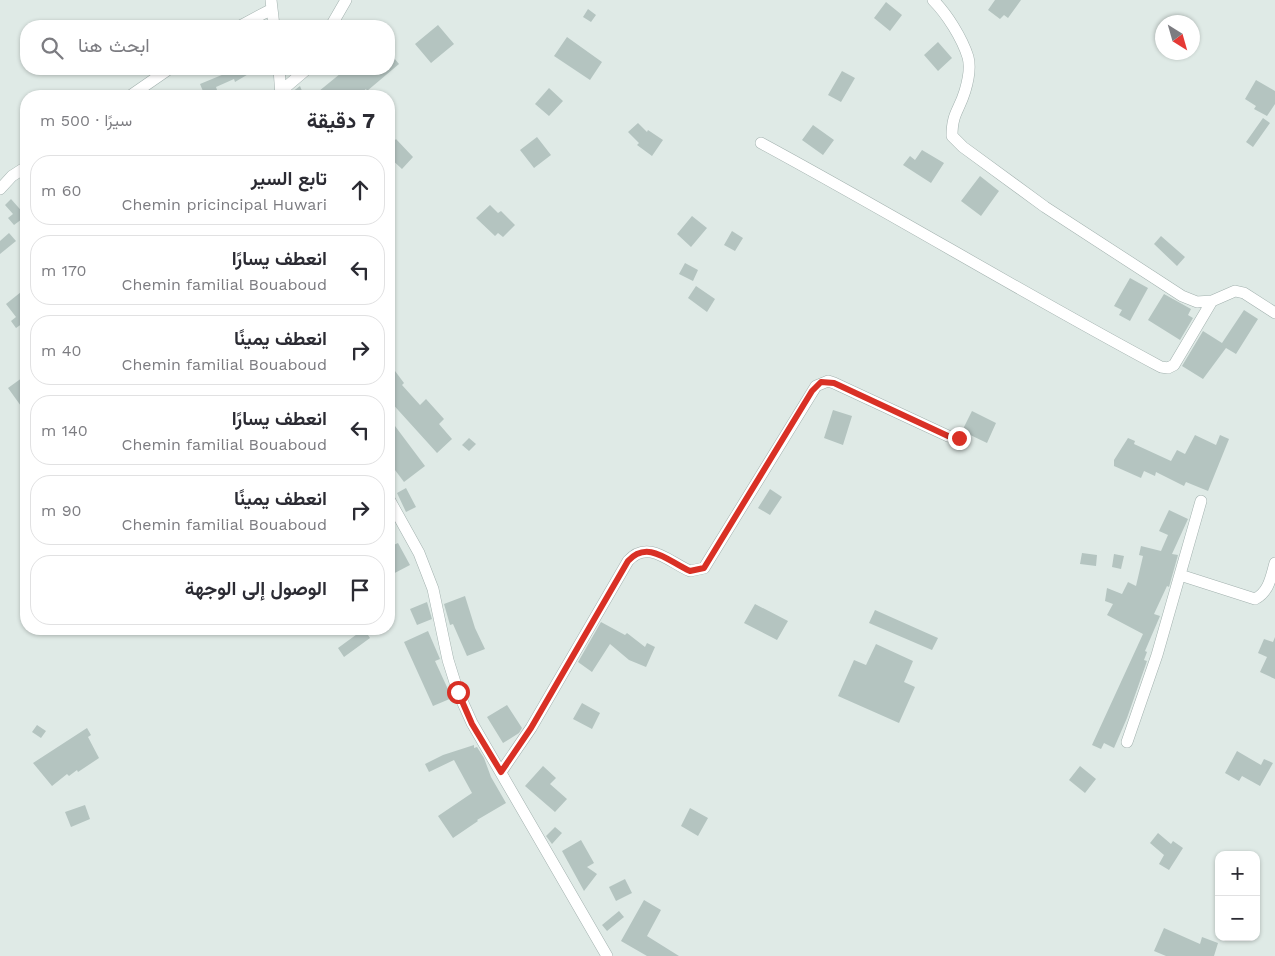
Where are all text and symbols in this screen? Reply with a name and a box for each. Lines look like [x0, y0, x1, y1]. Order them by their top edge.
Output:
north arrow [1155, 15, 1200, 60]
search box [20, 20, 395, 75]
icon: search [38, 34, 66, 62]
text: ابحث هنا [78, 34, 150, 57]
text: 7 دقيقة [307, 108, 375, 133]
text: سيرًا · 500 m [40, 111, 132, 130]
text: تابع السير [251, 167, 327, 190]
icon: ahead [346, 176, 374, 204]
text: 60 m [41, 181, 81, 200]
text: Chemin pricincipal Huwari [121, 195, 327, 214]
text: انعطف يسارًا [232, 247, 327, 270]
icon: left [346, 256, 374, 284]
text: 170 m [41, 261, 87, 280]
text: Chemin familial Bouaboud [121, 275, 327, 294]
text: انعطف يمينًا [234, 327, 327, 350]
icon: right [346, 336, 374, 364]
text: 40 m [41, 341, 81, 360]
text: Chemin familial Bouaboud [121, 355, 327, 374]
text: انعطف يسارًا [232, 407, 327, 430]
icon: left [346, 416, 374, 444]
text: 140 m [41, 421, 88, 440]
route end [948, 427, 971, 450]
text: Chemin familial Bouaboud [121, 435, 327, 454]
text: انعطف يمينًا [234, 487, 327, 510]
icon: right [346, 496, 374, 524]
text: 90 m [41, 501, 82, 520]
text: Chemin familial Bouaboud [121, 515, 327, 534]
icon: arrive [346, 576, 374, 604]
text: الوصول إلى الوجهة [185, 577, 327, 600]
route start [447, 681, 470, 704]
map controls [1215, 851, 1260, 941]
button: + [1215, 851, 1260, 896]
button: − [1215, 896, 1260, 941]

